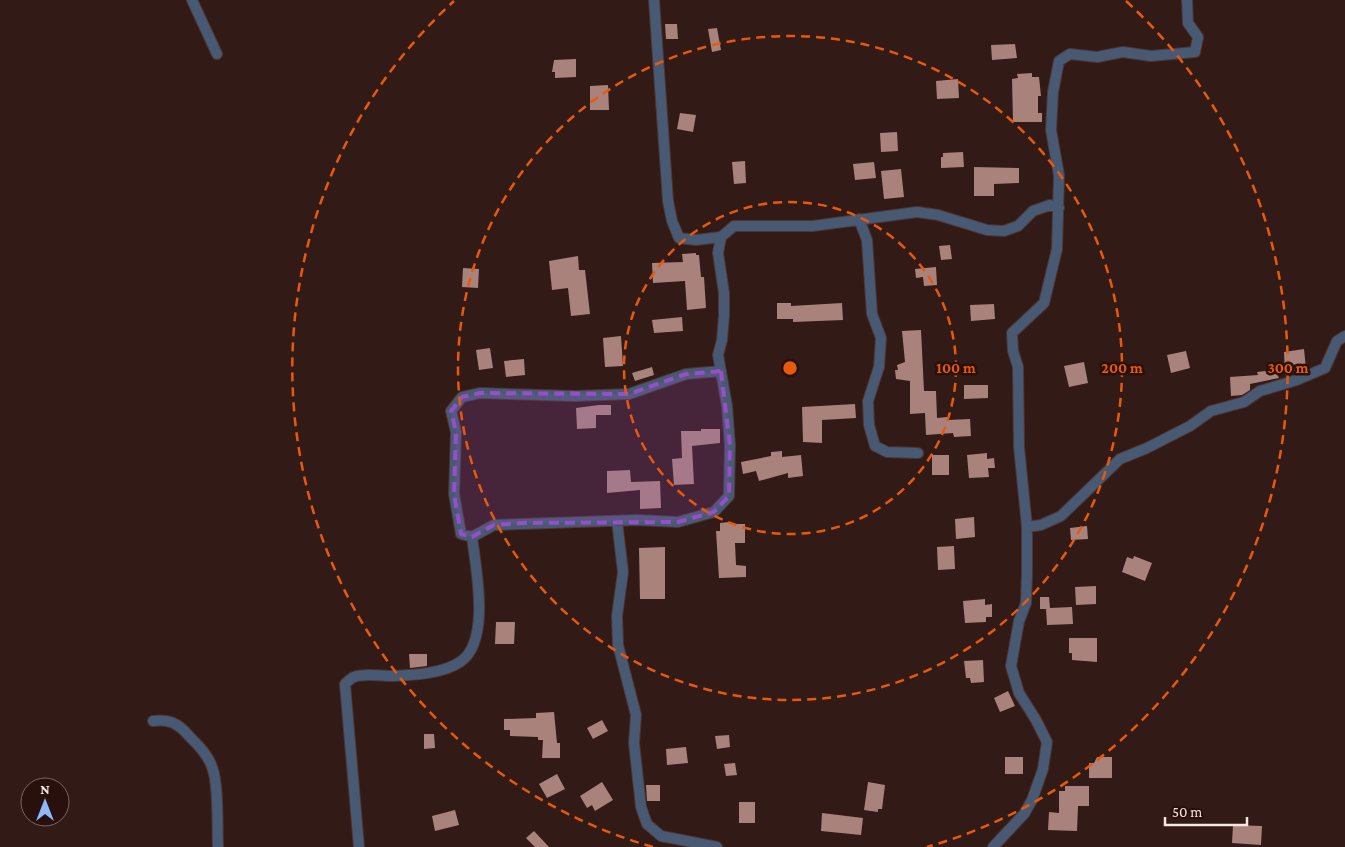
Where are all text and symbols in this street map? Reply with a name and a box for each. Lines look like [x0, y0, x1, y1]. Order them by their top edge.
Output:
centre of rings [781, 359, 799, 377]
text: 100 m [936, 360, 976, 376]
text: 200 m [1101, 360, 1143, 376]
text: 300 m [1267, 360, 1309, 376]
north arrow [20, 777, 70, 827]
text: N [40, 781, 50, 797]
scale bar [1165, 794, 1248, 826]
text: 50 m [1172, 804, 1202, 820]

